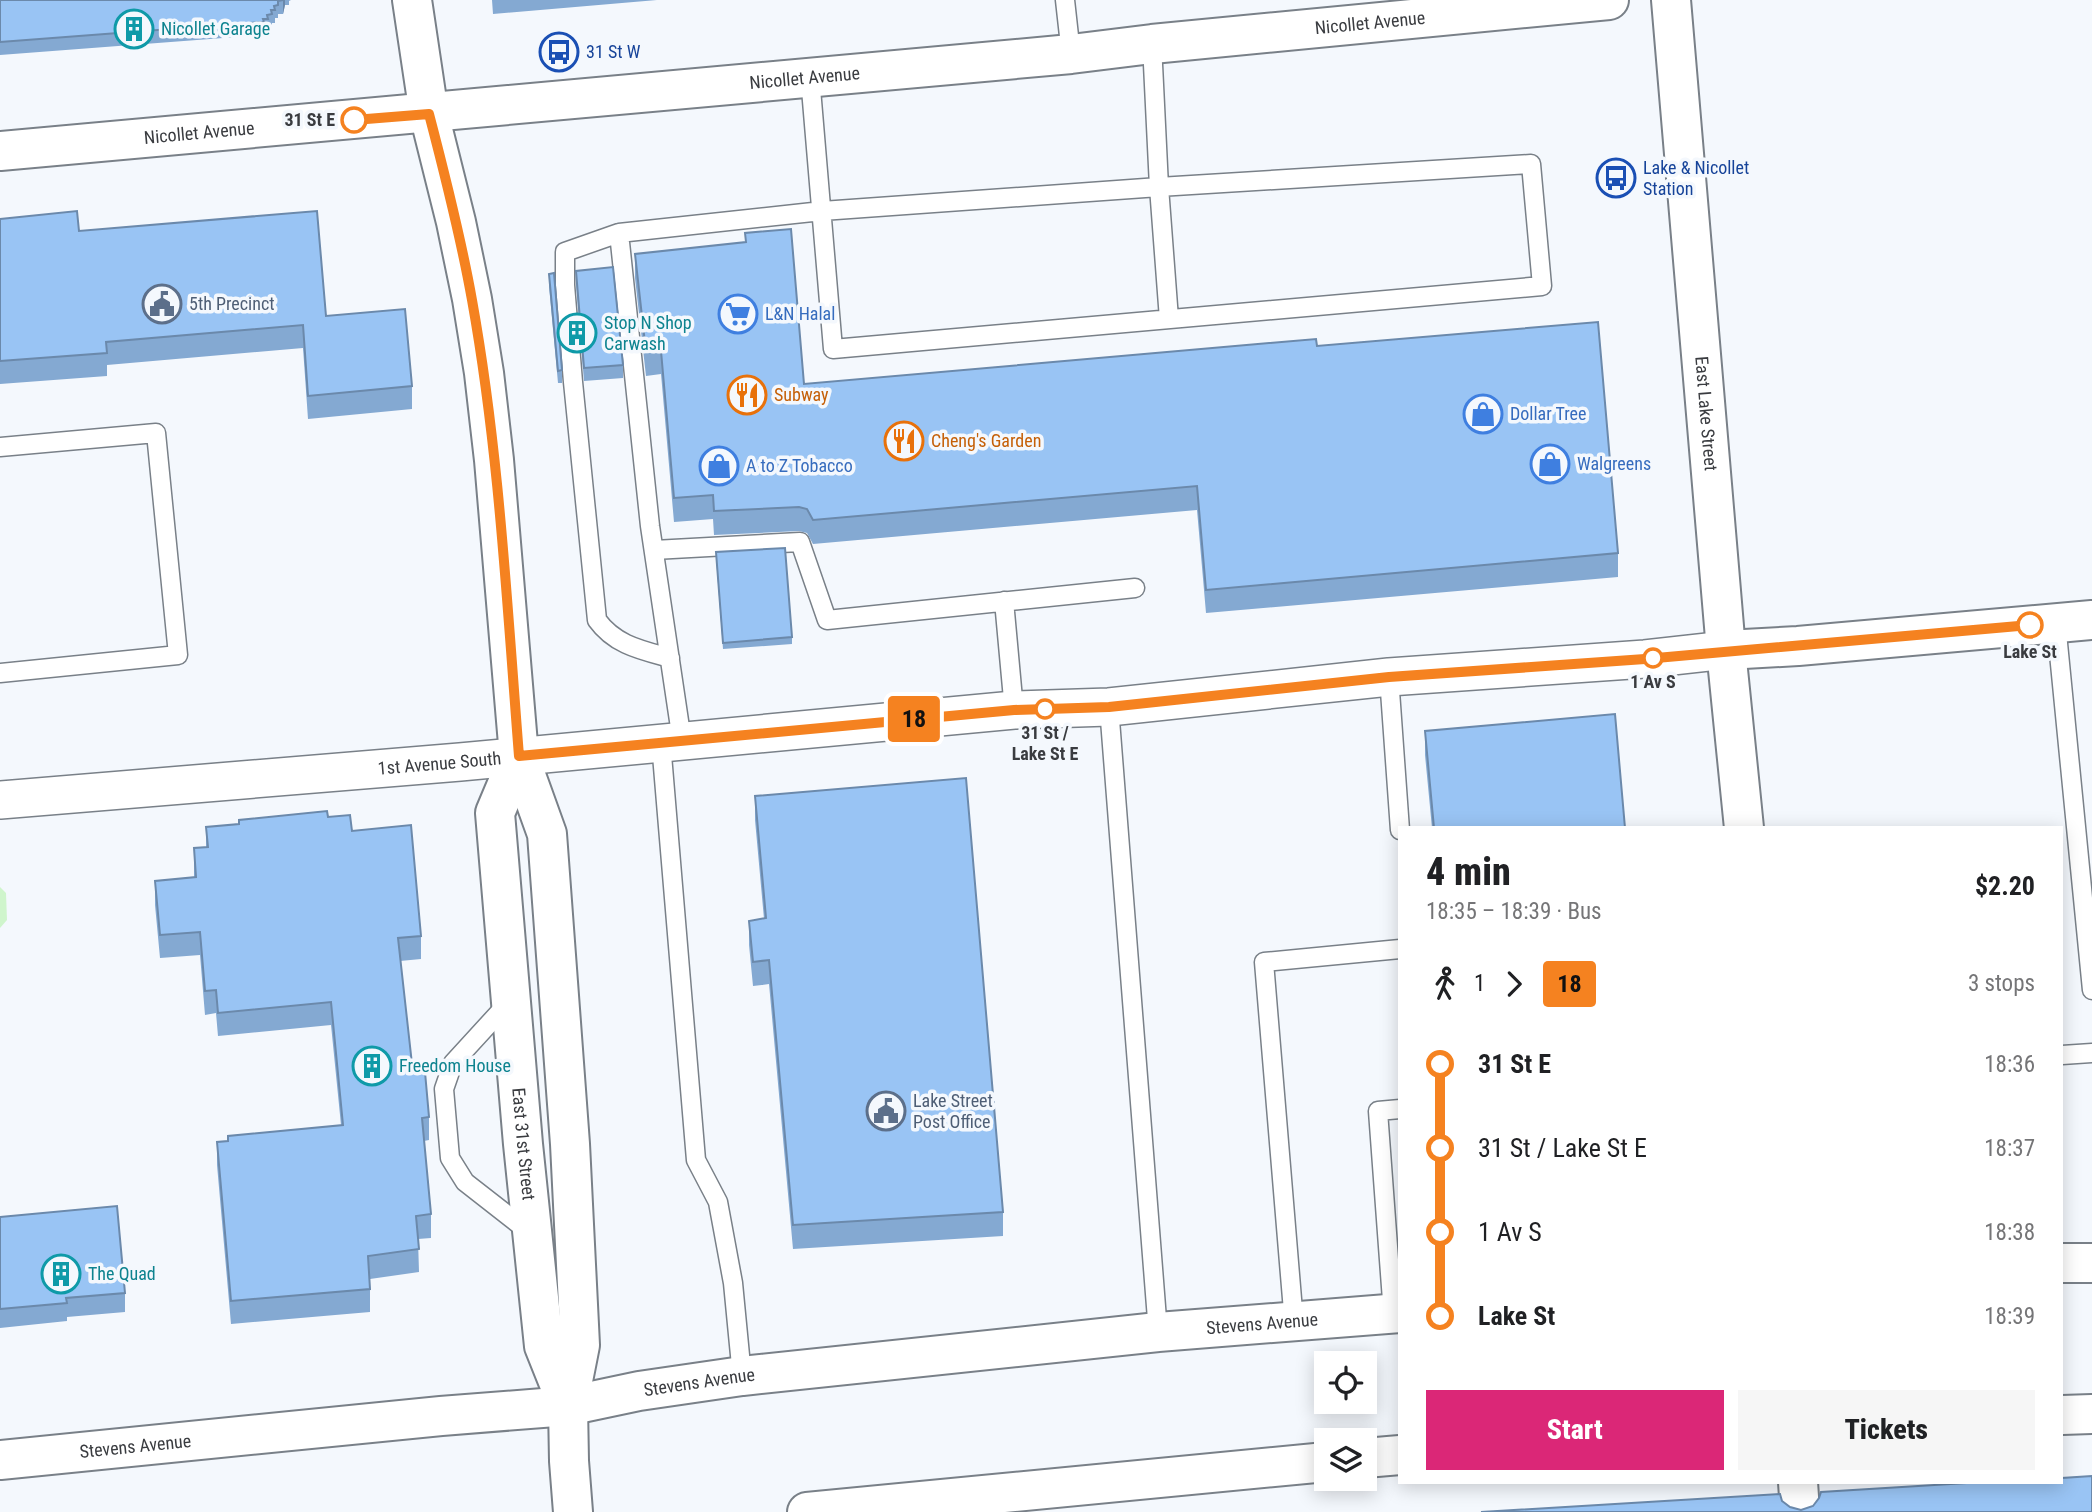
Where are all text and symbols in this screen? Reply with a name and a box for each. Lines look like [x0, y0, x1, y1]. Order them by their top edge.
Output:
street label: Nicollet Avenue [1314, 7, 1426, 38]
building icon: Nicollet Garage [113, 8, 155, 50]
place label: Nicollet Garage [161, 18, 270, 39]
bus stop icon: 31 St W [538, 31, 580, 73]
place label: 31 St W [586, 41, 641, 62]
street label: Nicollet Avenue [749, 62, 861, 93]
marker: 31 St E [341, 107, 367, 133]
place label: 31 St E [284, 109, 335, 130]
street label: Nicollet Avenue [143, 117, 255, 148]
bus stop icon: Lake & Nicollet Station [1595, 157, 1637, 199]
place label: Lake & Nicollet Station [1643, 157, 1749, 199]
public building icon: 5th Precinct [141, 283, 183, 325]
place label: 5th Precinct [189, 293, 275, 314]
supermarket icon: L&N Halal [717, 293, 759, 335]
place label: L&N Halal [765, 303, 835, 324]
building icon: Stop N Shop Carwash [556, 312, 598, 354]
place label: Stop N Shop Carwash [604, 312, 692, 354]
street label: East Lake Street [1691, 355, 1722, 472]
restaurant icon: Subway [726, 374, 768, 416]
place label: Subway [774, 384, 829, 405]
shop icon: Dollar Tree [1462, 393, 1504, 435]
place label: Dollar Tree [1510, 403, 1586, 424]
restaurant icon: Cheng's Garden [883, 420, 925, 462]
place label: Cheng's Garden [931, 430, 1041, 451]
shop icon: Walgreens [1529, 443, 1571, 485]
shop icon: A to Z Tobacco [698, 445, 740, 487]
place label: Walgreens [1577, 453, 1651, 474]
place label: A to Z Tobacco [746, 455, 853, 476]
marker: Lake St [2017, 612, 2043, 638]
place label: Lake St [2003, 641, 2057, 662]
marker: 1 Av S [1643, 648, 1663, 668]
place label: 1 Av S [1630, 671, 1676, 692]
line badge: 18 [883, 696, 946, 742]
marker: 31 St / Lake St E [1035, 699, 1055, 719]
text: 18 [902, 705, 926, 733]
place label: 31 St / Lake St E [1012, 722, 1078, 764]
street label: 1st Avenue South [377, 747, 502, 779]
text: 4 min [1426, 850, 1511, 894]
text: $2.20 [1975, 871, 2035, 901]
text: 18:35 – 18:39 · Bus [1426, 898, 1602, 925]
icon: walk [1426, 965, 1464, 1003]
icon: forward [1495, 965, 1533, 1003]
text: 1 [1474, 970, 1485, 997]
text: 18 [1557, 970, 1582, 998]
text: 3 stops [1968, 970, 2035, 997]
building icon: Freedom House [351, 1045, 393, 1087]
text: 31 St E [1478, 1049, 1551, 1079]
text: 18:36 [1984, 1051, 2035, 1078]
place label: Freedom House [399, 1055, 511, 1076]
street label: East 31st Street [508, 1087, 540, 1201]
public building icon: Lake Street Post Office [865, 1090, 907, 1132]
place label: Lake Street Post Office [913, 1090, 993, 1132]
text: 31 St / Lake St E [1478, 1133, 1647, 1163]
text: 18:37 [1984, 1135, 2035, 1162]
text: 1 Av S [1478, 1217, 1542, 1247]
text: 18:38 [1984, 1219, 2035, 1246]
building icon: The Quad [40, 1253, 82, 1295]
place label: The Quad [88, 1263, 156, 1284]
text: Lake St [1478, 1301, 1555, 1331]
text: 18:39 [1984, 1303, 2035, 1330]
street label: Stevens Avenue [1205, 1308, 1319, 1338]
map controls [1314, 1351, 1377, 1491]
button: locate [1314, 1351, 1377, 1414]
street label: Stevens Avenue [642, 1364, 756, 1400]
button: Start [1426, 1390, 1724, 1470]
button: Tickets [1738, 1390, 2035, 1470]
button: layers [1314, 1428, 1377, 1491]
street label: Stevens Avenue [79, 1430, 192, 1462]

